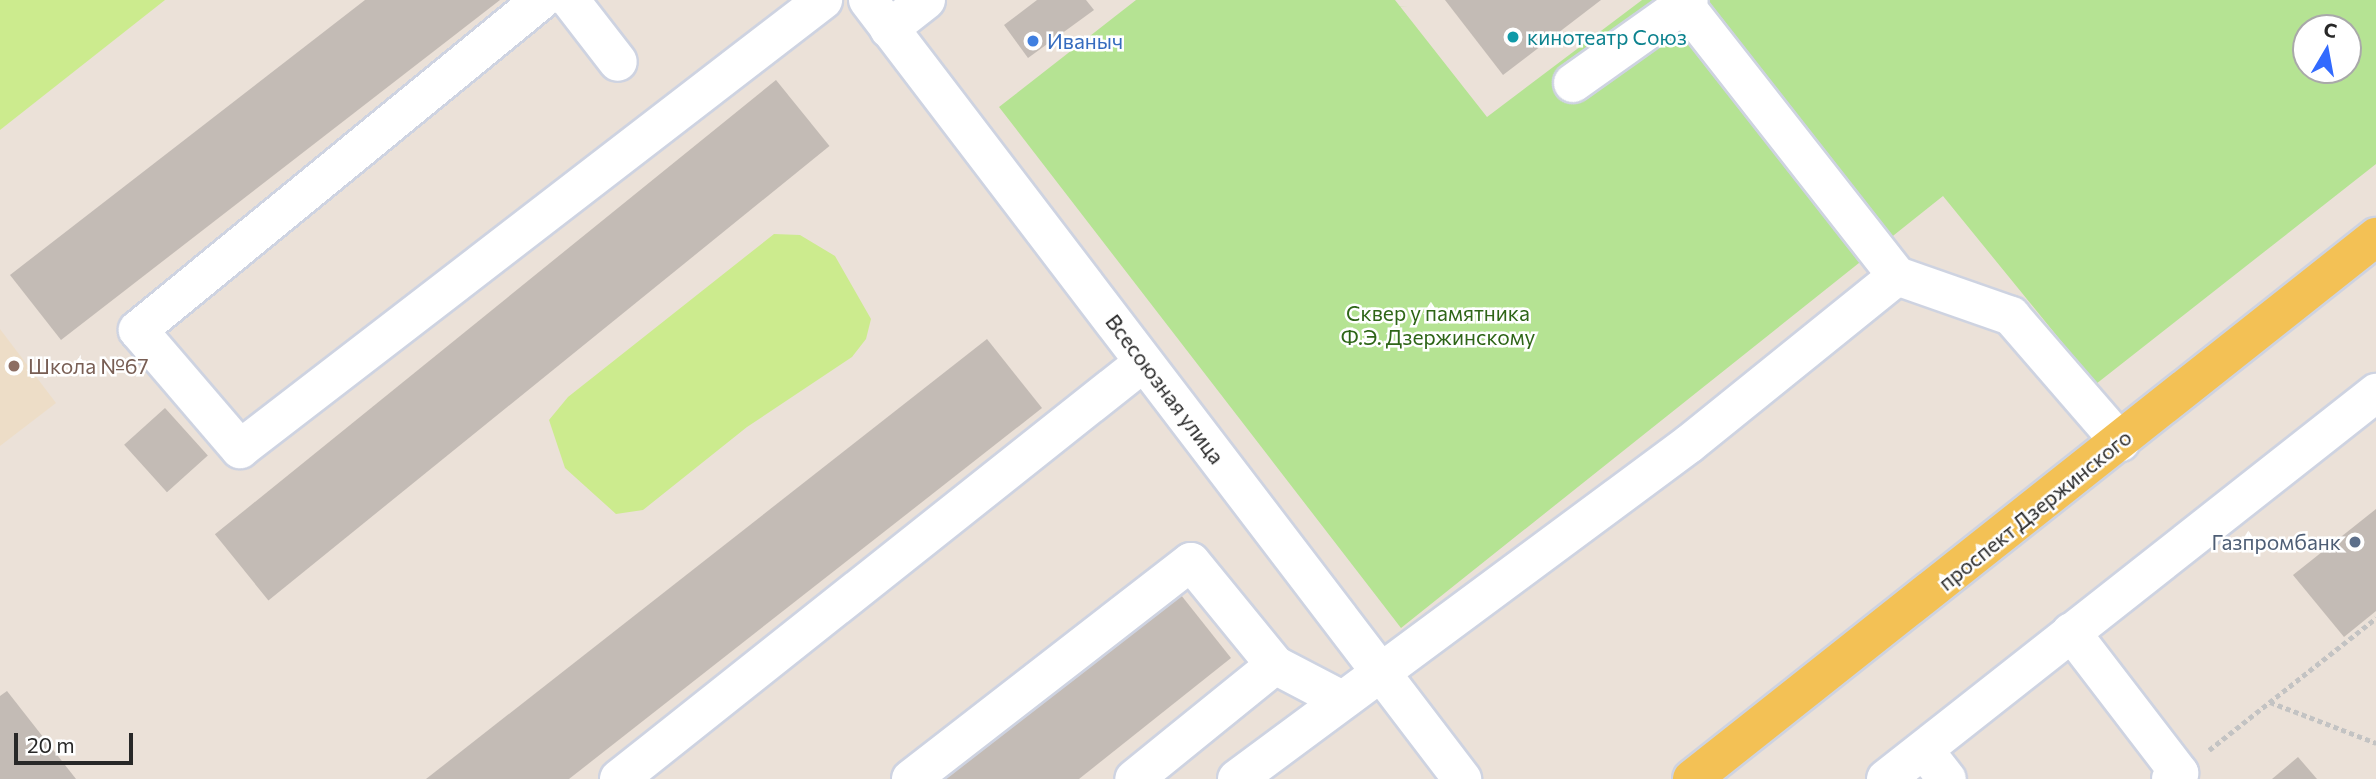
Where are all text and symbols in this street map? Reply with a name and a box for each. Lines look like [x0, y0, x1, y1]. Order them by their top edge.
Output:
north arrow [2292, 14, 2362, 84]
text: С [2322, 17, 2339, 42]
place label: кинотеатр Союз [1527, 24, 1687, 50]
place label: Иваныч [1047, 28, 1123, 54]
marker: кинотеатр Союз [1505, 29, 1521, 45]
marker: Иваныч [1025, 33, 1041, 49]
park label: Сквер у памятника Ф.Э. Дзержинскому [1341, 300, 1535, 350]
street label: Всесоюзная улица [1101, 309, 1229, 469]
place label: Школа №67 [28, 353, 148, 379]
marker: Школа №67 [6, 358, 22, 374]
street label: проспект Дзержинского [1933, 424, 2137, 596]
place label: Газпромбанк [2211, 529, 2341, 555]
marker: Газпромбанк [2347, 534, 2363, 550]
scale bar [18, 720, 136, 764]
text: 20 m [27, 732, 75, 757]

